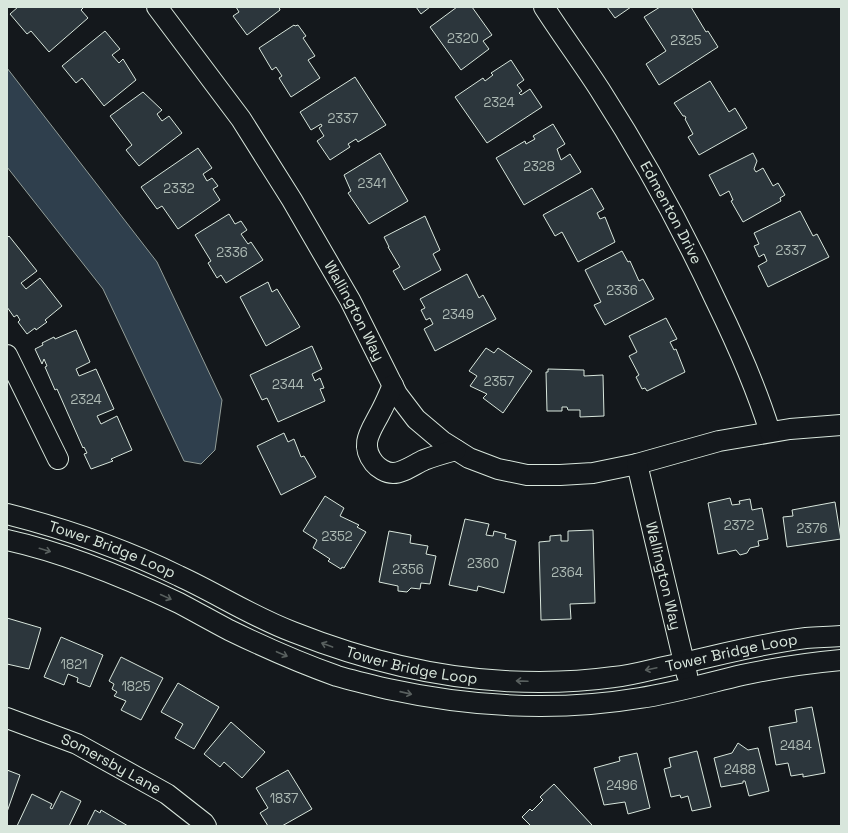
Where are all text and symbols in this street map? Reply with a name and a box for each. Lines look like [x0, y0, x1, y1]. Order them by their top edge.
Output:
house number: 2320 [447, 30, 479, 47]
house number: 2325 [670, 32, 702, 49]
house number: 2324 [483, 94, 515, 111]
house number: 2337 [328, 110, 358, 127]
house number: 2328 [523, 158, 555, 175]
street label: Edmenton Drive [636, 158, 707, 267]
house number: 2341 [358, 175, 386, 192]
house number: 2332 [163, 180, 195, 197]
house number: 2337 [776, 242, 806, 259]
house number: 2336 [216, 244, 248, 261]
street label: Wallington Way [320, 257, 389, 364]
house number: 2336 [606, 282, 638, 299]
house number: 2349 [442, 306, 474, 323]
house number: 2357 [484, 373, 514, 390]
house number: 2344 [272, 376, 304, 393]
house number: 2324 [70, 391, 102, 408]
street label: Tower Bridge Loop [47, 516, 179, 582]
house number: 2372 [724, 517, 754, 534]
street label: Wallington Way [642, 520, 686, 632]
house number: 2376 [797, 520, 827, 537]
house number: 2352 [321, 528, 353, 545]
one-way arrow [38, 547, 51, 554]
house number: 2360 [467, 555, 499, 572]
house number: 2356 [392, 561, 424, 578]
house number: 2364 [551, 564, 583, 581]
one-way arrow [159, 594, 171, 601]
street label: Tower Bridge Loop [664, 629, 799, 675]
one-way arrow [321, 640, 333, 648]
street label: Tower Bridge Loop [344, 642, 479, 688]
one-way arrow [276, 651, 288, 658]
house number: 1821 [61, 656, 87, 673]
one-way arrow [645, 666, 658, 674]
one-way arrow [516, 677, 529, 685]
house number: 1825 [121, 678, 151, 695]
one-way arrow [399, 689, 412, 697]
street label: Somersby Lane [59, 729, 165, 798]
house number: 2484 [780, 737, 812, 754]
house number: 2488 [724, 761, 756, 778]
house number: 2496 [606, 777, 638, 794]
house number: 1837 [270, 790, 298, 807]

